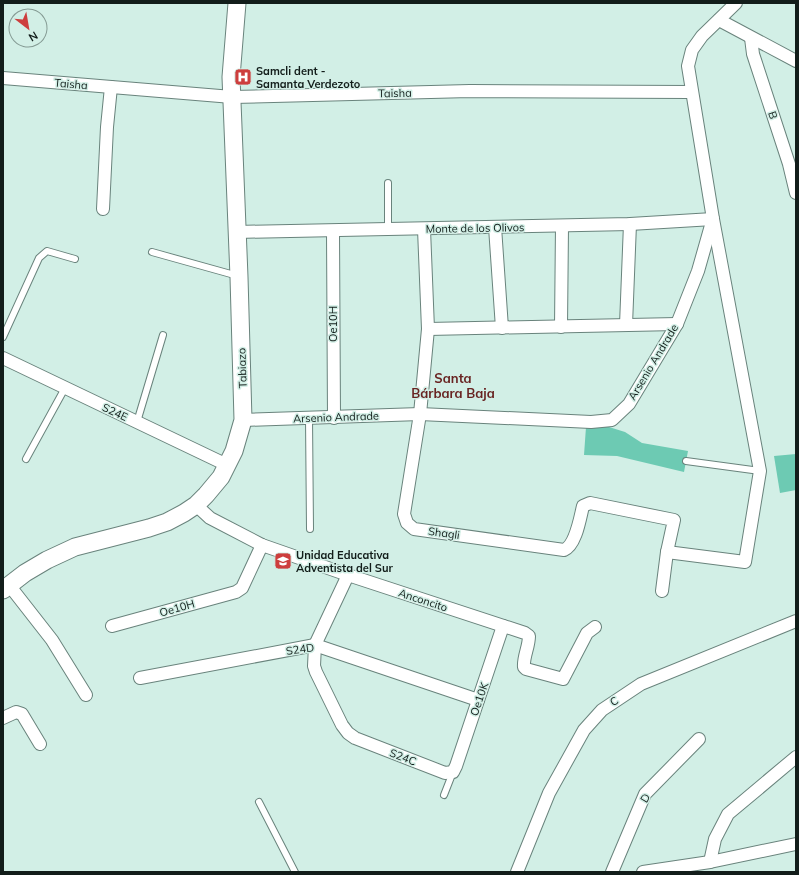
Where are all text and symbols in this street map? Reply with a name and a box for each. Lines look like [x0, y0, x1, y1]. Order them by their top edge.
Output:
north arrow [8, 8, 48, 48]
text: N [26, 28, 40, 45]
place label: Samcli dent - Samanta Verdezoto [256, 64, 361, 91]
hospital icon: Samcli dent - Samanta Verdezoto [233, 67, 253, 87]
street label: Taisha [54, 76, 88, 92]
street label: Taisha [378, 86, 412, 100]
street label: B [765, 109, 781, 121]
street label: Monte de los Olivos [426, 220, 524, 236]
street label: Oe10H [326, 306, 340, 342]
street label: Arsenio Andrade [625, 322, 681, 402]
street label: Tabiazo [234, 348, 250, 388]
district label: Santa Bárbara Baja [411, 370, 495, 401]
street label: S24E [100, 400, 130, 424]
street label: Arsenio Andrade [293, 409, 379, 425]
street label: Shagli [427, 524, 461, 542]
place label: Unidad Educativa Adventista del Sur [296, 548, 393, 575]
school or university icon: Unidad Educativa Adventista del Sur [273, 551, 293, 571]
street label: Anconcito [397, 586, 449, 614]
street label: Oe10H [158, 596, 196, 620]
street label: S24D [285, 640, 315, 658]
street label: Oe10K [467, 679, 492, 718]
street label: C [607, 693, 621, 709]
street label: S24C [388, 746, 418, 768]
street label: D [637, 791, 653, 805]

